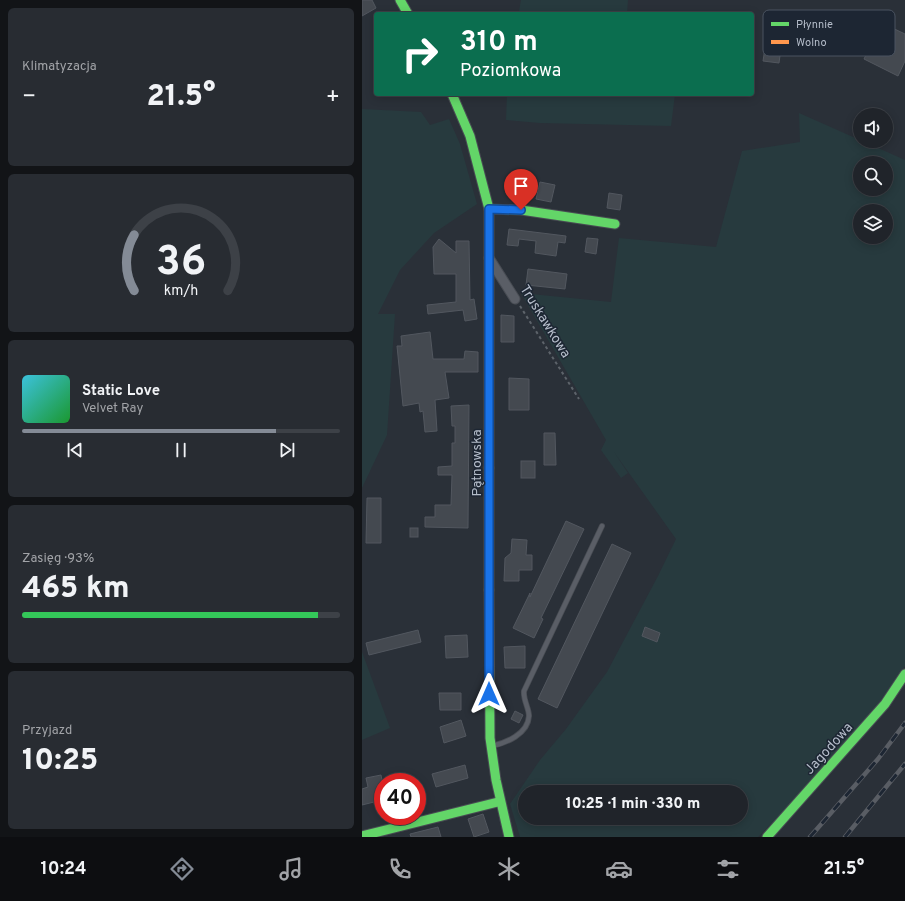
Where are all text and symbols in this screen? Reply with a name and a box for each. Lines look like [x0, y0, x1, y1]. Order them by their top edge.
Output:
legend [763, 10, 895, 56]
text: Płynnie [796, 18, 833, 32]
text: 310 m [460, 25, 538, 61]
icon: right [394, 28, 446, 80]
text: Wolno [796, 36, 827, 50]
text: Klimatyzacja [22, 59, 97, 75]
text: Poziomkowa [460, 60, 561, 83]
text: 21.5° [146, 79, 216, 116]
text: − [22, 84, 36, 111]
text: + [326, 84, 340, 111]
map controls [853, 108, 893, 244]
button: sound [853, 108, 893, 148]
button: search [853, 156, 893, 196]
pin [504, 169, 538, 210]
icon: arrive [510, 175, 532, 197]
button: layers [853, 204, 893, 244]
text: 36 [156, 236, 206, 289]
text: km/h [164, 281, 198, 299]
street label: Truskawkowa [516, 282, 574, 361]
text: Static Love [82, 382, 160, 401]
text: Velvet Ray [82, 401, 143, 417]
street label: Pątnowska [469, 429, 486, 497]
icon: previous [64, 439, 86, 461]
icon: pause [170, 439, 192, 461]
icon: next [276, 439, 298, 461]
text: Zasięg · 93% [22, 551, 94, 567]
text: 465 km [22, 571, 130, 608]
position arrow [468, 673, 510, 715]
street label: Jagodowa [801, 720, 857, 778]
text: Przyjazd [22, 723, 72, 739]
text: 10:25 [22, 743, 98, 780]
speed limit sign: 40 [374, 773, 426, 825]
text: 10:25 · 1 min · 330 m [566, 795, 700, 814]
icon: directions [168, 855, 196, 883]
icon: music [277, 855, 305, 883]
icon: phone [386, 855, 414, 883]
icon: climate [495, 855, 523, 883]
icon: car [605, 855, 633, 883]
icon: filters [714, 855, 742, 883]
text: 10:24 [41, 858, 87, 881]
text: 21.5° [823, 858, 864, 881]

